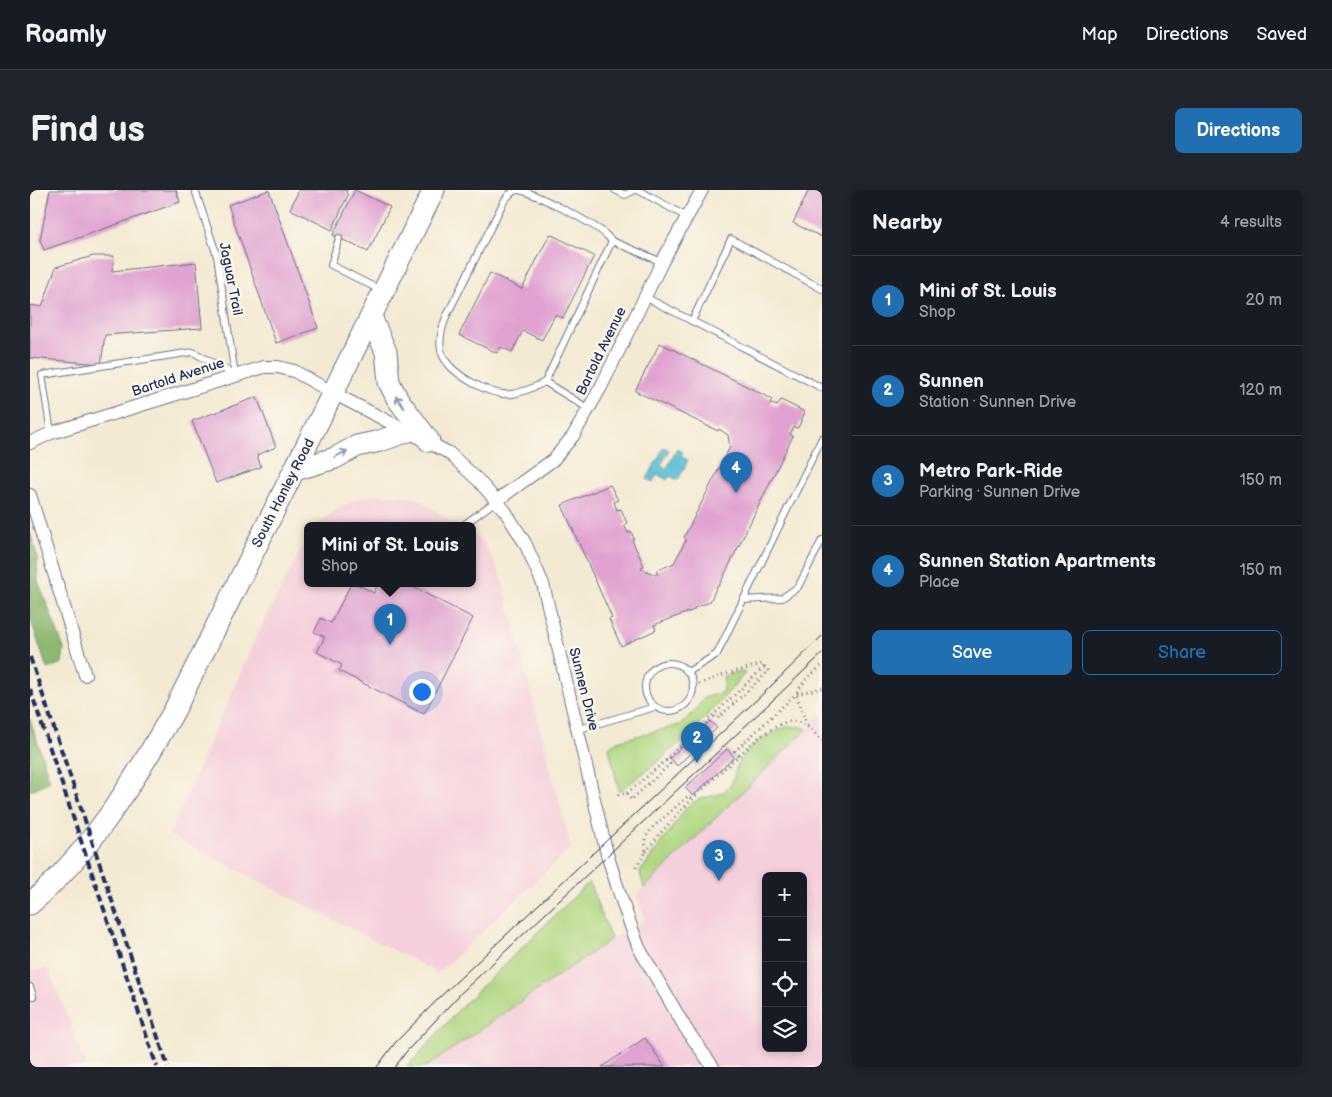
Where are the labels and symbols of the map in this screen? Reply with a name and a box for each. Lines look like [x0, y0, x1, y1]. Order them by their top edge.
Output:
street label: Jaguar Trail [216, 241, 246, 317]
street label: Bartold Avenue [572, 304, 630, 398]
street label: Bartold Avenue [130, 354, 226, 400]
one-way arrow [395, 395, 405, 409]
street label: South Hanley Road [248, 436, 318, 550]
one-way arrow [333, 449, 348, 459]
pin: 4 [720, 452, 752, 493]
pin: 1 [374, 604, 406, 645]
street label: Sunnen Drive [565, 646, 603, 732]
your location [409, 679, 435, 705]
pin: 2 [681, 722, 713, 763]
pin: 3 [703, 840, 735, 881]

